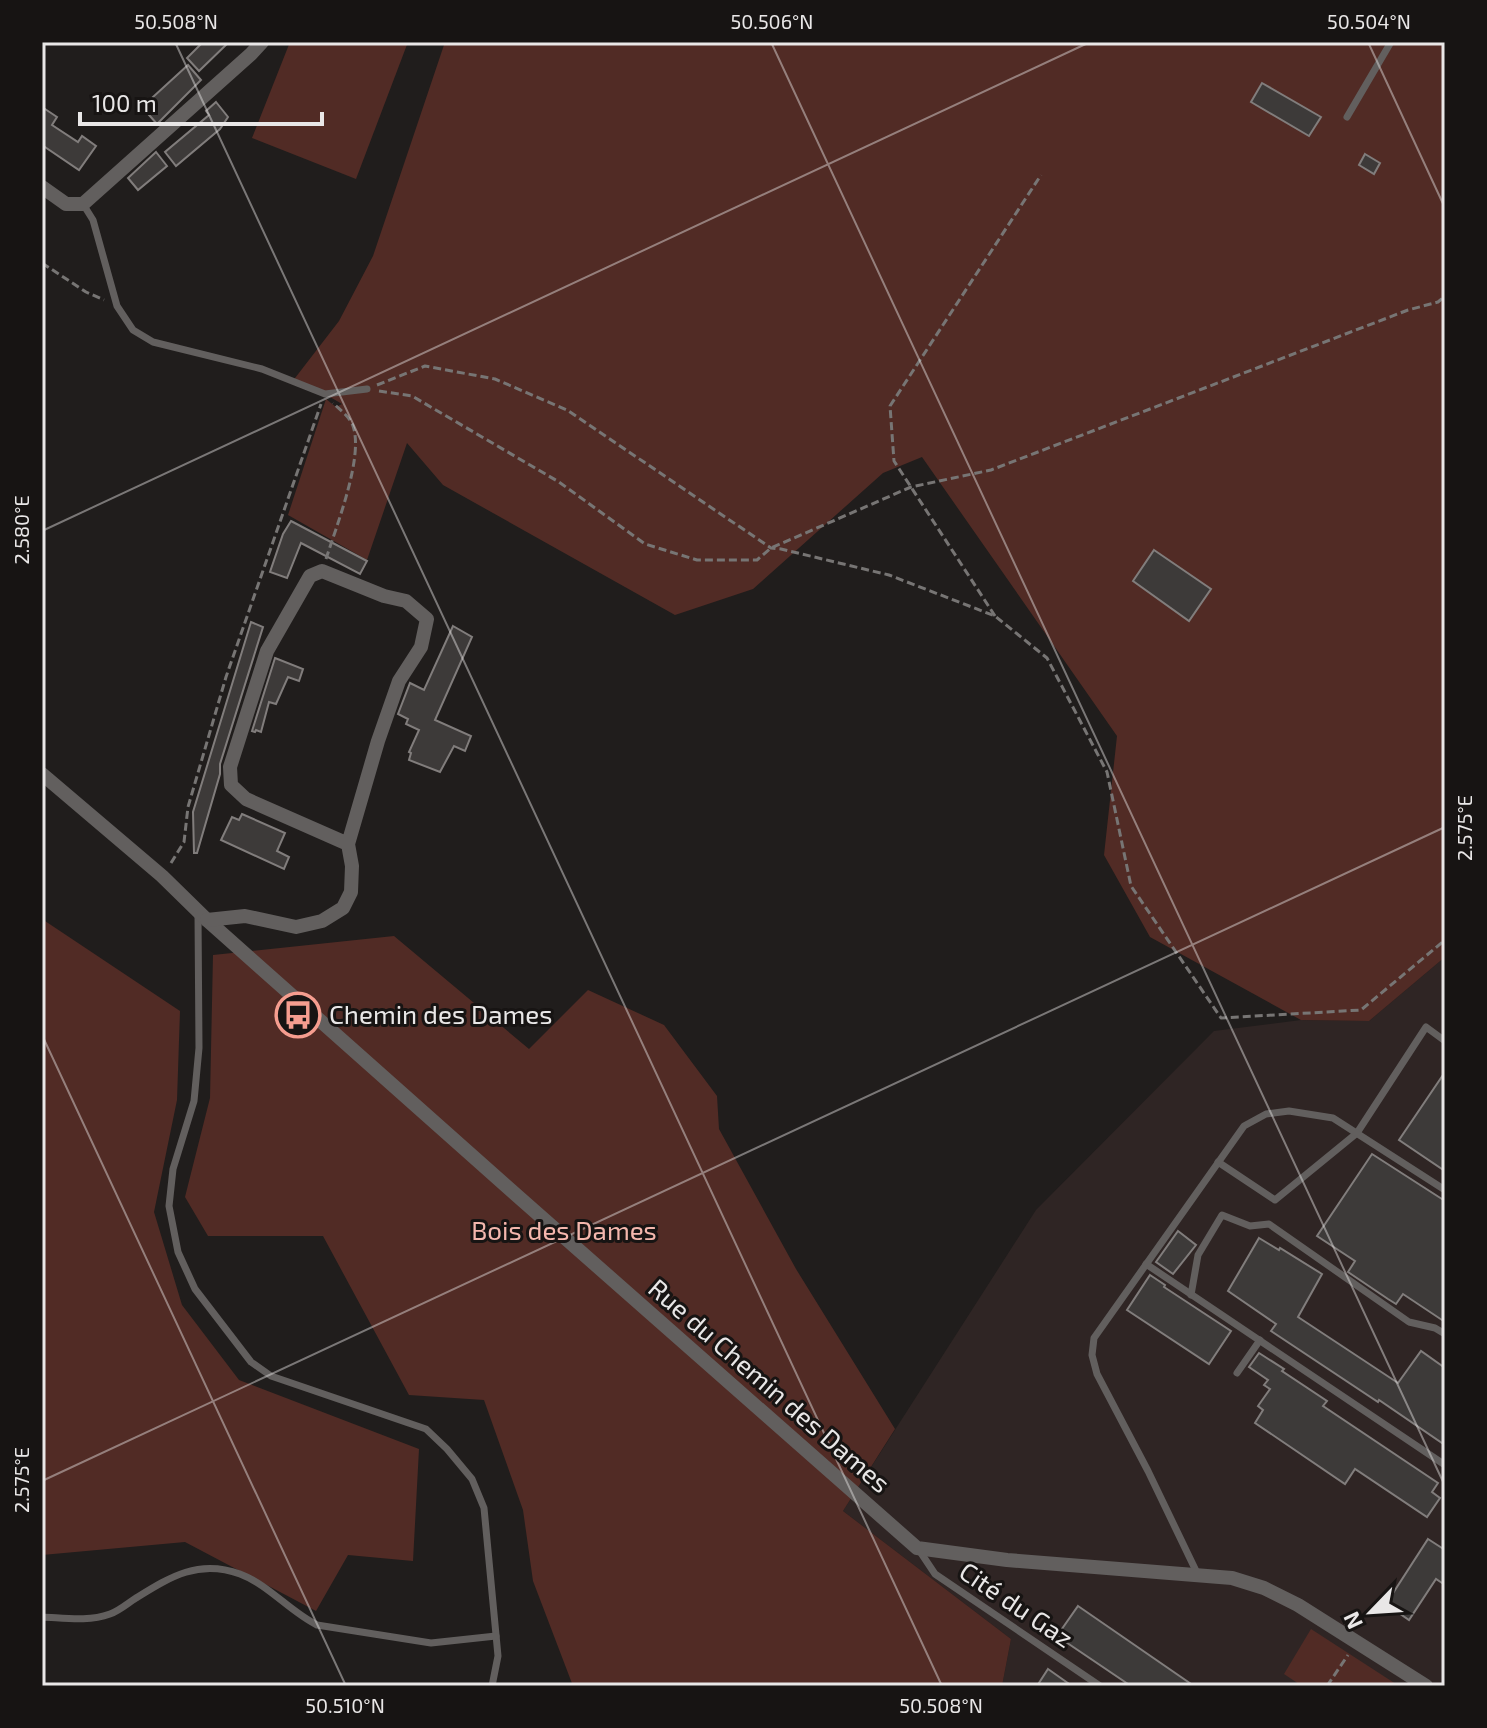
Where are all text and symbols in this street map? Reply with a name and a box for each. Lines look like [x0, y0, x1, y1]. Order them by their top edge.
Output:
text: 50.508°N [134, 9, 218, 33]
text: 50.506°N [731, 9, 813, 33]
text: 50.504°N [1327, 9, 1411, 33]
scale bar [80, 76, 322, 126]
text: 100 m [92, 88, 157, 117]
text: 2.580°E [9, 495, 33, 565]
text: 2.575°E [1452, 795, 1476, 861]
bus stop icon: Chemin des Dames [274, 991, 322, 1039]
place label: Chemin des Dames [329, 998, 552, 1029]
park label: Bois des Dames [471, 1214, 657, 1245]
street label: Rue du Chemin des Dames [643, 1272, 897, 1498]
text: 2.575°E [9, 1447, 33, 1513]
street label: Cité du Gaz [954, 1554, 1080, 1653]
north arrow [1331, 1572, 1411, 1652]
text: N [1337, 1608, 1367, 1634]
text: 50.510°N [305, 1693, 385, 1717]
text: 50.508°N [899, 1693, 983, 1717]

